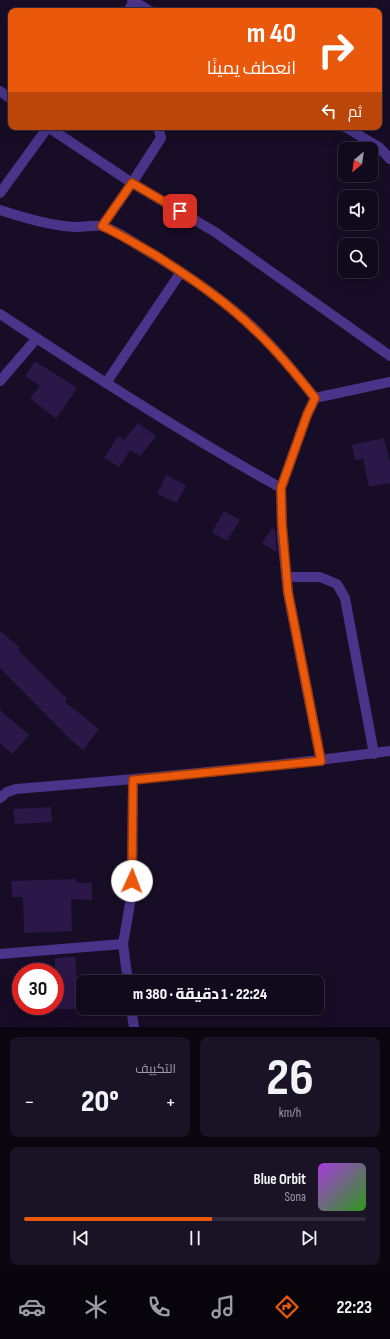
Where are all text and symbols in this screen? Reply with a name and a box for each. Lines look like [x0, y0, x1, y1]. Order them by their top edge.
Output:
text: 40 m [247, 17, 296, 50]
icon: right [310, 24, 362, 76]
text: انعطف يمينًا [207, 58, 296, 79]
icon: left [318, 100, 340, 122]
text: ثم [348, 103, 362, 122]
north arrow [338, 142, 378, 182]
map controls [338, 142, 378, 278]
button: sound [338, 190, 378, 230]
pin [163, 194, 197, 228]
icon: arrive [169, 200, 191, 222]
button: search [338, 238, 378, 278]
position arrow [111, 860, 153, 902]
speed limit sign: 30 [12, 963, 64, 1015]
text: 22:24 · 1 دقيقة · 380 m [133, 985, 267, 1004]
text: 26 [266, 1047, 314, 1110]
text: التكييف [135, 1061, 176, 1077]
text: 20° [81, 1084, 119, 1120]
text: − [24, 1089, 35, 1116]
text: + [165, 1089, 176, 1116]
text: km/h [279, 1105, 301, 1121]
text: Blue Orbit [254, 1170, 306, 1189]
text: Sona [284, 1189, 306, 1205]
icon: previous [70, 1227, 92, 1249]
icon: pause [184, 1227, 206, 1249]
icon: next [298, 1227, 320, 1249]
icon: car [18, 1293, 46, 1321]
icon: climate [82, 1293, 110, 1321]
icon: phone [145, 1293, 173, 1321]
icon: music [209, 1293, 237, 1321]
icon: directions [273, 1293, 301, 1321]
text: 22:23 [336, 1297, 372, 1318]

